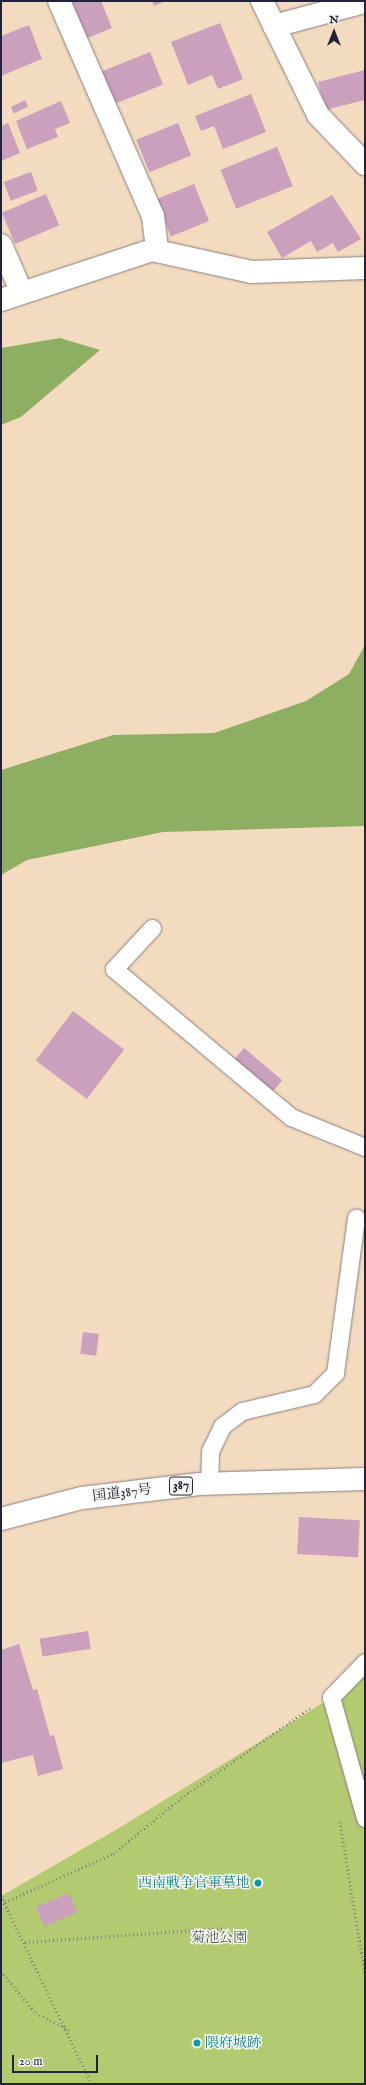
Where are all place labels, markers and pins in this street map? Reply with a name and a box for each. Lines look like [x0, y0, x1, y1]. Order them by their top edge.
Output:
place label: 西南戦争官軍墓地 [138, 1875, 250, 1891]
marker: 西南戦争官軍墓地 [253, 1878, 263, 1888]
place label: 隈府城跡 [205, 2035, 261, 2051]
marker: 隈府城跡 [192, 2038, 202, 2048]

